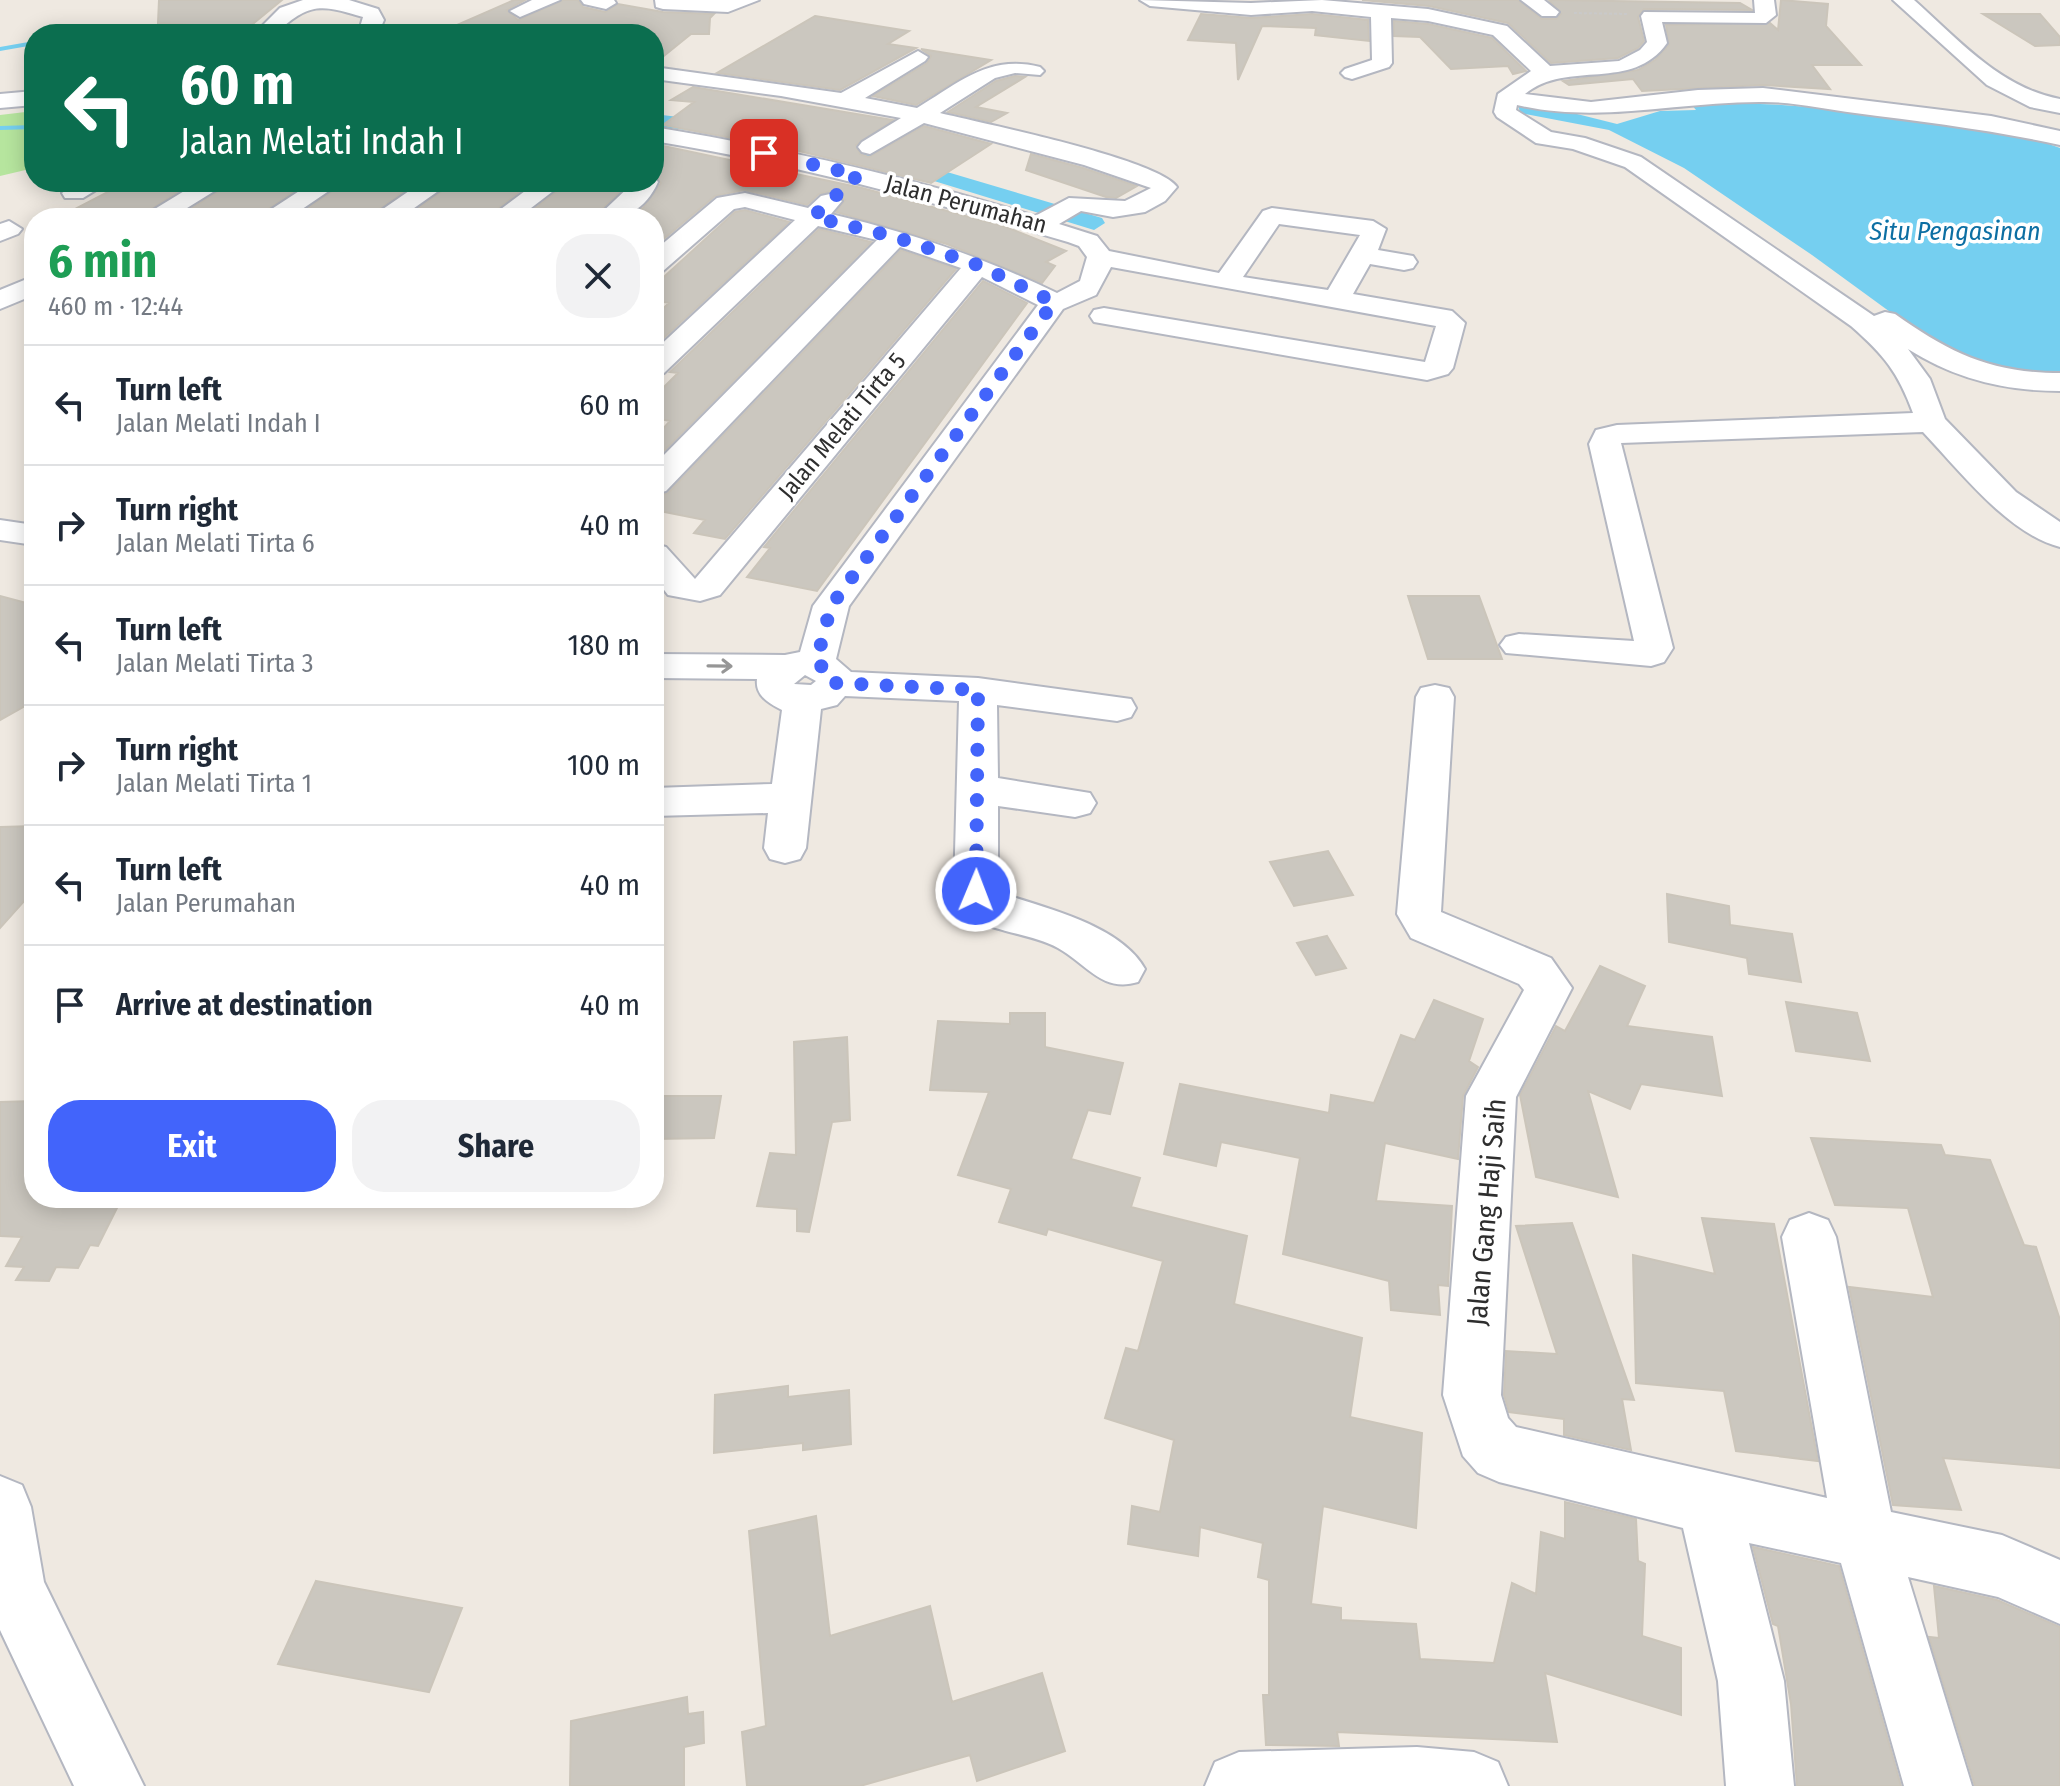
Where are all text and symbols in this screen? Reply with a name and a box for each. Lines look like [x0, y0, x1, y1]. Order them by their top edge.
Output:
text: 60 m [180, 52, 294, 119]
icon: left [48, 56, 152, 160]
pin [730, 119, 798, 187]
text: Jalan Melati Indah I [180, 120, 463, 164]
icon: arrive [742, 131, 786, 175]
street label: Jalan Perumahan [882, 169, 1050, 239]
water label: Situ Pengasinan [1869, 216, 2040, 247]
text: 6 min [48, 232, 157, 290]
button: close [556, 234, 640, 318]
text: 460 m · 12:44 [48, 291, 183, 322]
street label: Jalan Melati Tirta 5 [773, 347, 911, 505]
text: Turn left [116, 372, 222, 408]
icon: left [48, 383, 92, 427]
text: 60 m [579, 387, 640, 423]
text: Jalan Melati Indah I [116, 408, 321, 439]
text: Turn right [116, 492, 238, 528]
icon: right [48, 503, 92, 547]
text: 40 m [580, 507, 640, 543]
text: Jalan Melati Tirta 6 [116, 528, 315, 559]
text: Turn left [116, 612, 222, 648]
icon: left [48, 623, 92, 667]
text: 180 m [568, 627, 640, 663]
text: Jalan Melati Tirta 3 [116, 648, 313, 679]
one-way arrow [706, 659, 733, 674]
text: Turn right [116, 732, 238, 768]
icon: right [48, 743, 92, 787]
text: 100 m [567, 747, 640, 783]
text: Jalan Melati Tirta 1 [116, 768, 312, 799]
position arrow [934, 849, 1018, 933]
text: Turn left [116, 852, 222, 888]
icon: left [48, 863, 92, 907]
text: 40 m [580, 867, 640, 903]
text: Jalan Perumahan [116, 888, 296, 919]
icon: arrive [48, 983, 92, 1027]
text: Arrive at destination [116, 987, 373, 1023]
text: 40 m [580, 987, 640, 1023]
street label: Jalan Gang Haji Saih [1460, 1097, 1513, 1327]
button: Exit [48, 1100, 336, 1192]
button: Share [352, 1100, 640, 1192]

